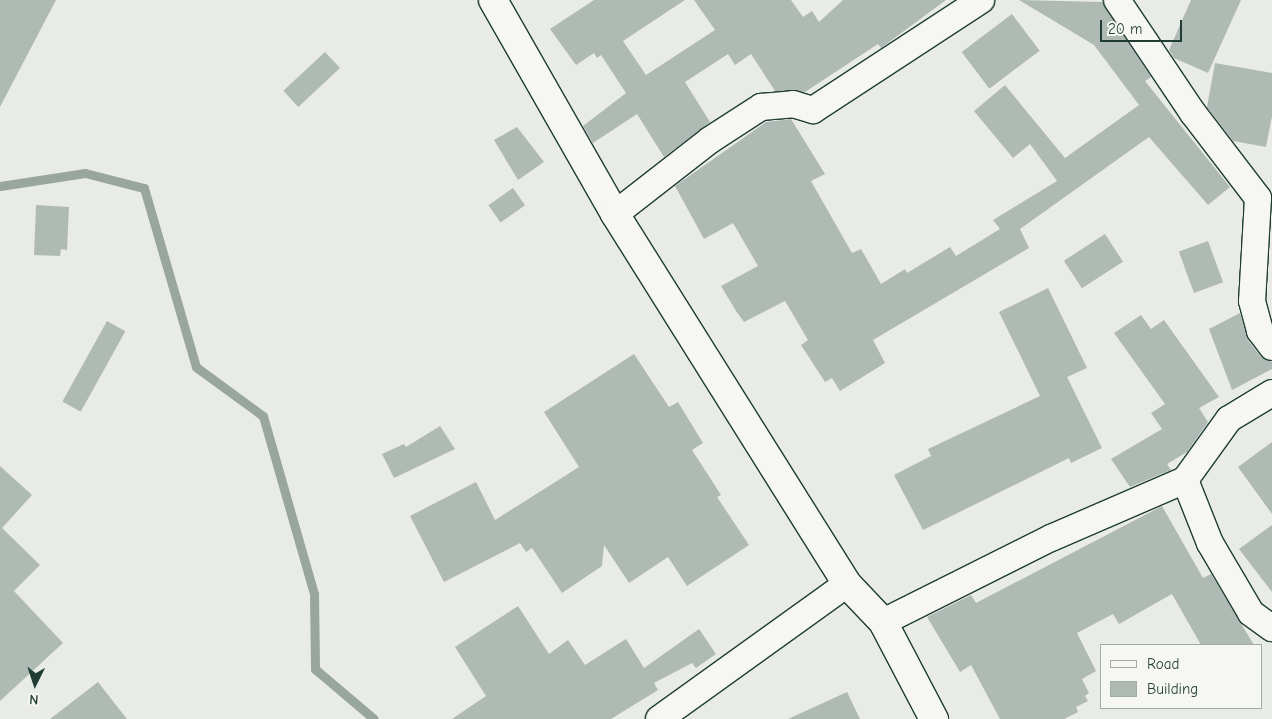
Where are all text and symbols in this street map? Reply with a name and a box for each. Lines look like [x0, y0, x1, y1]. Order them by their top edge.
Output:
scale bar [1102, 10, 1184, 42]
text: 20 m [1108, 20, 1142, 38]
legend [1100, 644, 1262, 709]
text: Road [1147, 655, 1179, 673]
north arrow [10, 659, 60, 709]
text: Building [1147, 680, 1198, 698]
text: N [29, 691, 39, 708]

